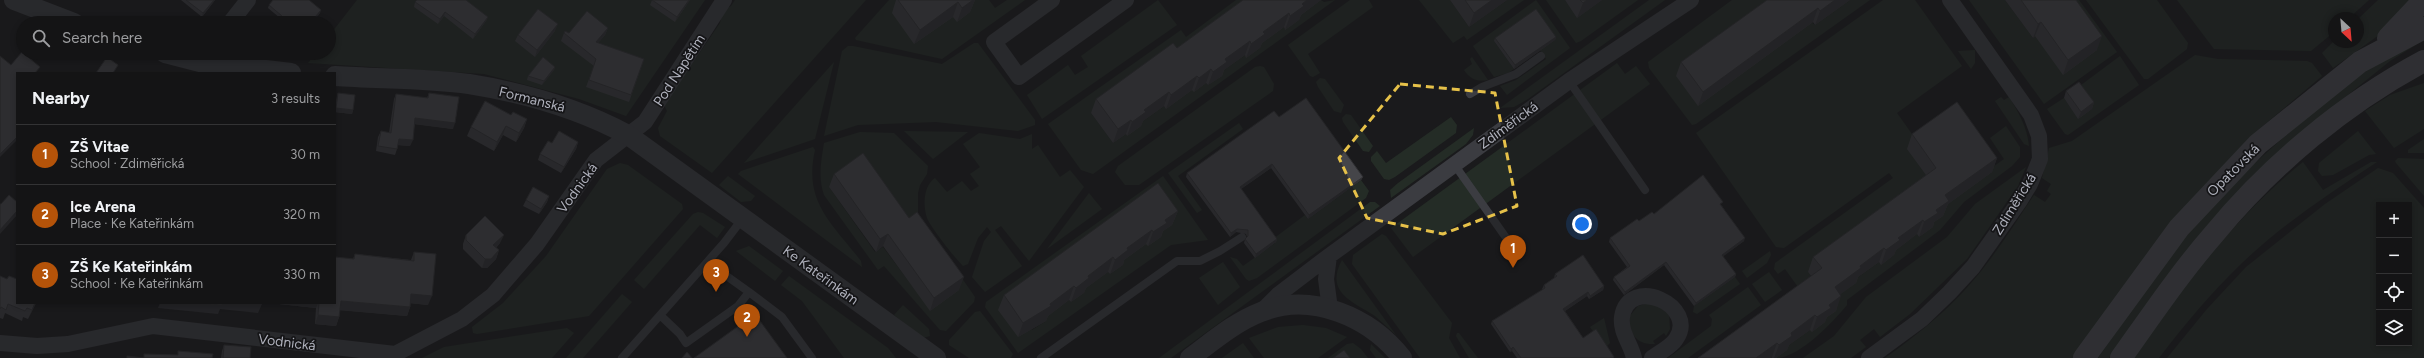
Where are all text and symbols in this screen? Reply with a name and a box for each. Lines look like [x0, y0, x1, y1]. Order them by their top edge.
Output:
north arrow [2328, 12, 2364, 48]
search box [16, 16, 336, 60]
icon: search [30, 27, 52, 49]
text: Search here [62, 29, 142, 47]
street label: Pod Napětím [650, 31, 709, 109]
street label: Formanská [497, 83, 567, 116]
text: Nearby [32, 88, 90, 108]
text: 3 results [271, 91, 320, 106]
street label: Zdiměřická [1475, 98, 1541, 153]
text: ZŠ Vitae [70, 138, 129, 156]
street label: Opatovská [2204, 141, 2263, 200]
text: 1 [42, 147, 48, 162]
text: 30 m [290, 147, 320, 162]
text: School · Zdiměřická [70, 156, 184, 171]
street label: Vodnická [554, 160, 601, 217]
street label: Zdiměřická [1989, 170, 2040, 238]
text: Ice Arena [70, 198, 136, 216]
map controls [2376, 202, 2412, 346]
button: + [2376, 202, 2412, 238]
text: 2 [41, 207, 49, 222]
text: 320 m [283, 207, 320, 222]
your location [1572, 214, 1592, 234]
text: Place · Ke Kateřinkám [70, 216, 194, 231]
pin: 1 [1500, 235, 1526, 268]
button: − [2376, 238, 2412, 274]
street label: Ke Kateřinkám [780, 242, 862, 309]
text: ZŠ Ke Kateřinkám [70, 258, 192, 276]
pin: 3 [703, 259, 729, 292]
text: 3 [41, 267, 49, 282]
text: 330 m [283, 267, 320, 282]
button: locate [2376, 274, 2412, 310]
text: School · Ke Kateřinkám [70, 276, 203, 291]
pin: 2 [734, 304, 760, 337]
button: layers [2376, 310, 2412, 346]
street label: Vodnická [257, 331, 317, 354]

